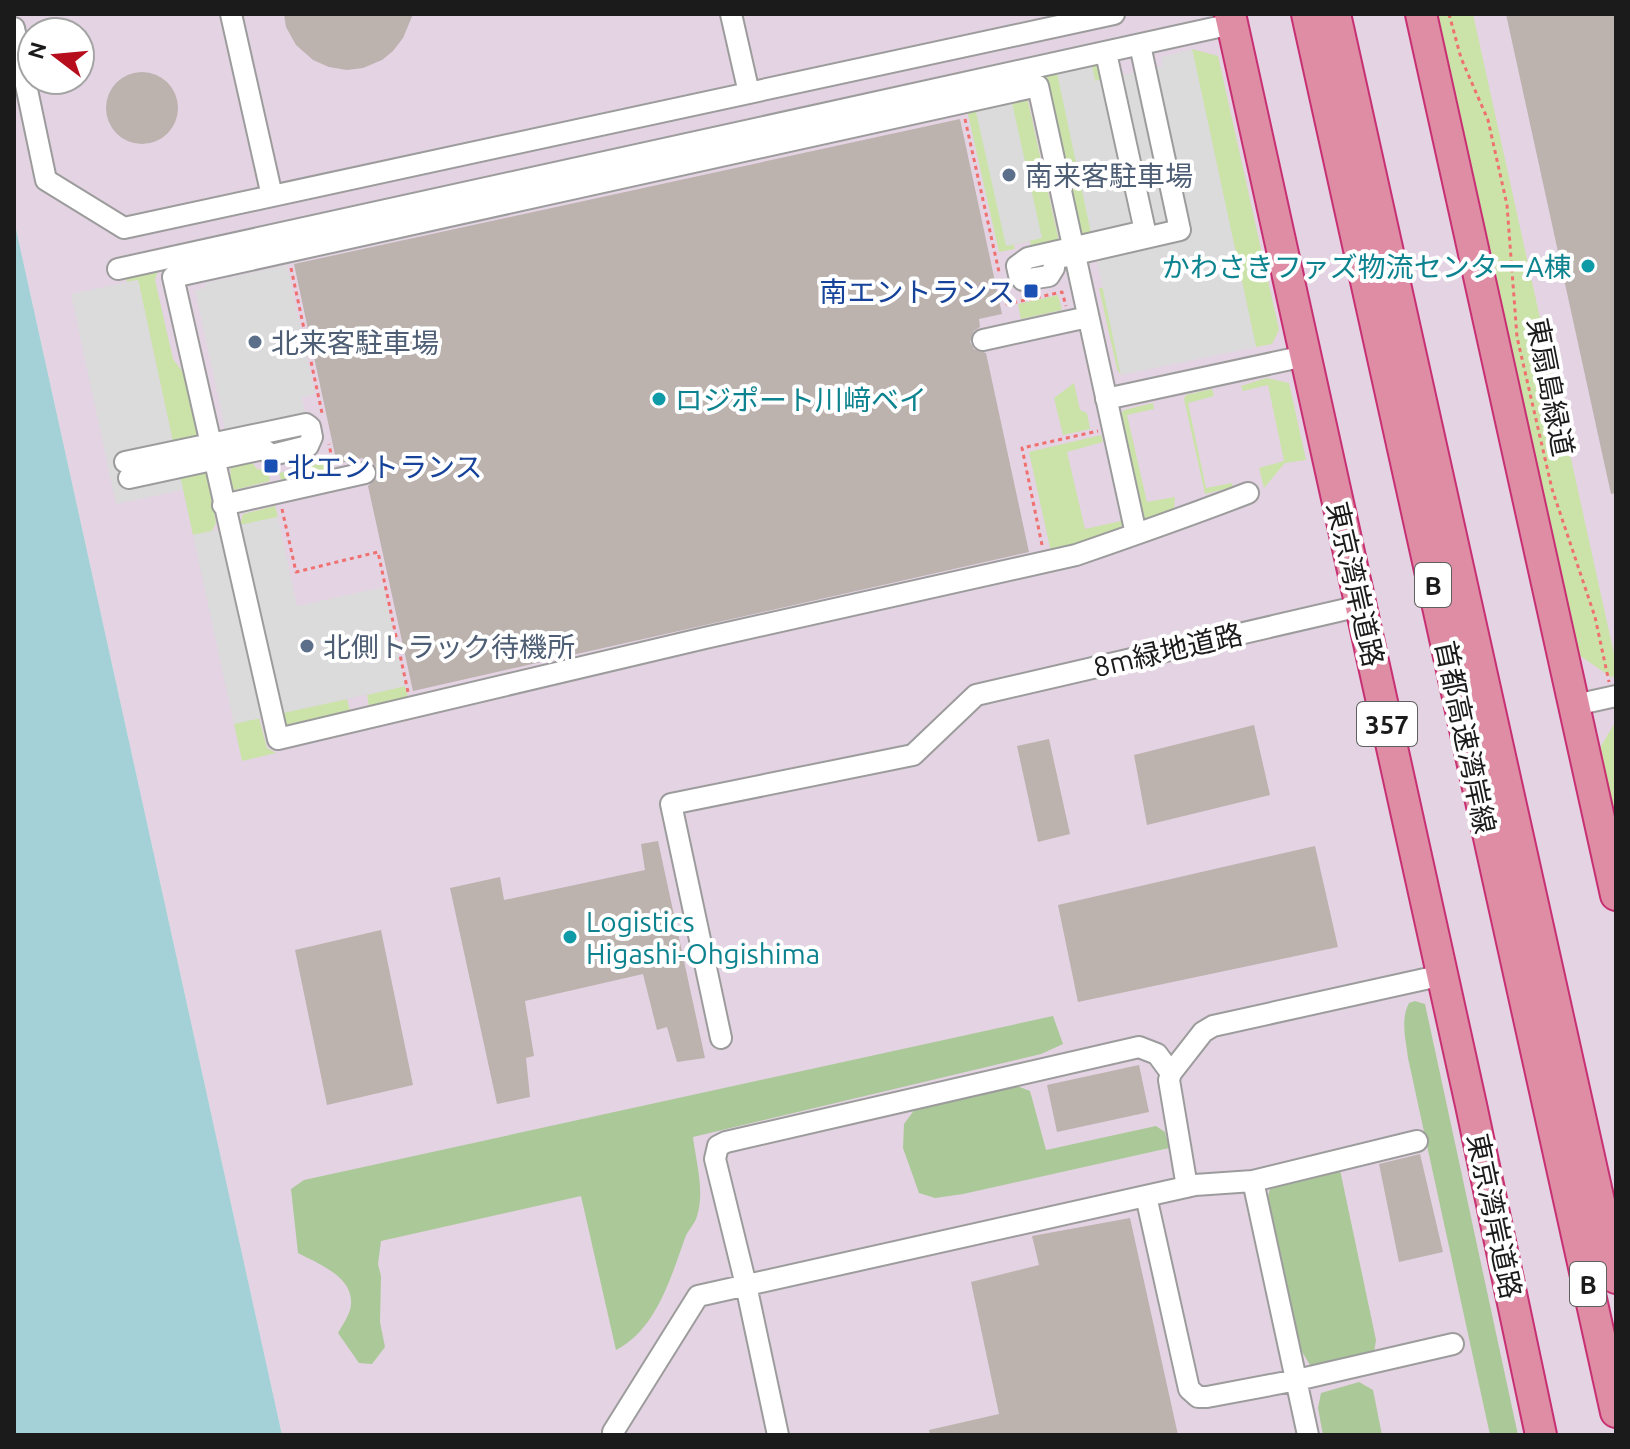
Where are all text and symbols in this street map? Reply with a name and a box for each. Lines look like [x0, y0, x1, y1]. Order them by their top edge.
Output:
north arrow [16, 16, 96, 96]
text: N [22, 39, 51, 62]
place label: 南来客駐車場 [1025, 160, 1193, 191]
marker: 南来客駐車場 [1000, 166, 1018, 184]
place label: かわさきファズ物流センターA棟 [1162, 251, 1572, 282]
marker: かわさきファズ物流センターA棟 [1579, 257, 1597, 275]
place label: 南エントランス [820, 276, 1015, 307]
marker: 南エントランス [1022, 282, 1040, 300]
street label: 東扇島緑道 [1522, 315, 1580, 459]
place label: 北来客駐車場 [271, 327, 439, 358]
marker: 北来客駐車場 [246, 333, 264, 351]
place label: ロジポート川﨑ベイ [675, 384, 927, 415]
marker: ロジポート川﨑ベイ [650, 390, 668, 408]
place label: 北エントランス [287, 451, 482, 482]
marker: 北エントランス [262, 457, 280, 475]
street label: 東京湾岸道路 [1322, 499, 1390, 669]
road number: B [1415, 563, 1451, 607]
street label: 8m緑地道路 [1090, 618, 1246, 682]
place label: 北側トラック待機所 [323, 631, 575, 662]
marker: 北側トラック待機所 [298, 637, 316, 655]
street label: 首都高速湾岸線 [1430, 638, 1502, 836]
road number: 357 [1357, 702, 1417, 746]
place label: Logistics Higashi-Ohgishima [586, 906, 820, 969]
marker: Logistics Higashi-Ohgishima [561, 928, 579, 946]
street label: 東京湾岸道路 [1462, 1131, 1528, 1301]
road number: B [1570, 1262, 1606, 1306]

